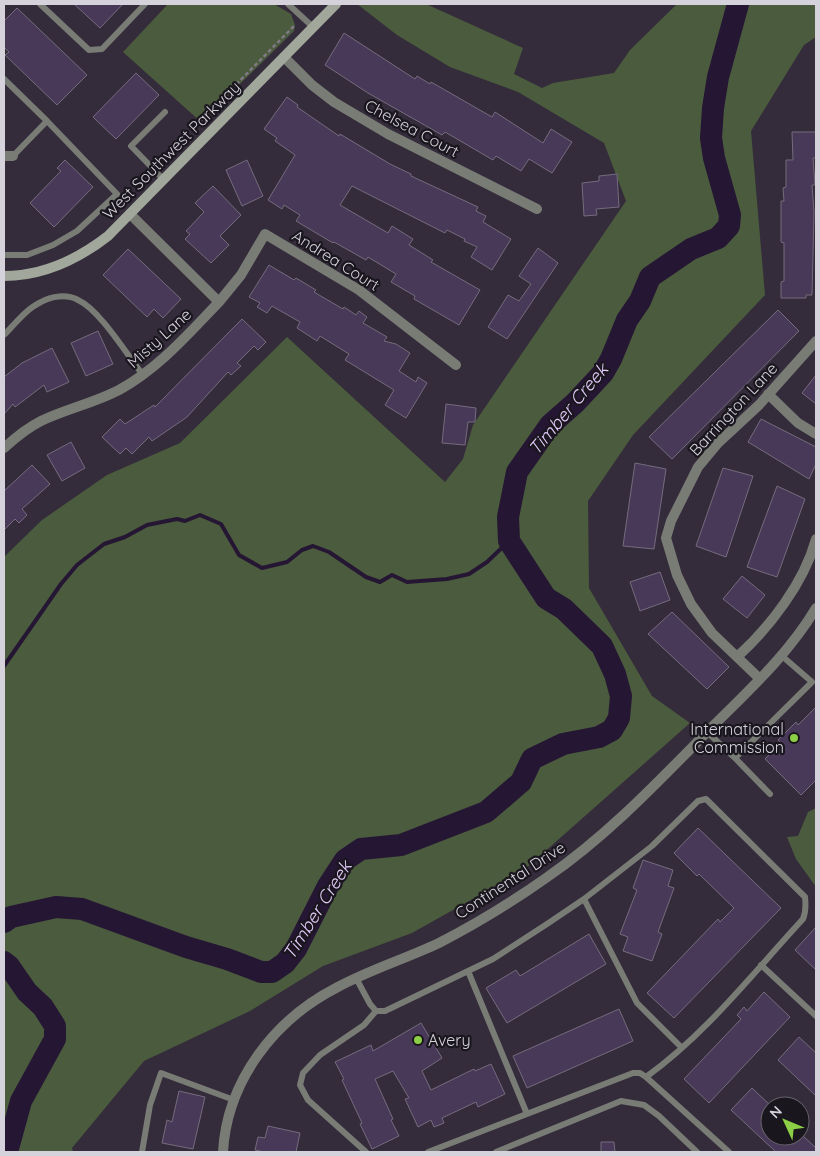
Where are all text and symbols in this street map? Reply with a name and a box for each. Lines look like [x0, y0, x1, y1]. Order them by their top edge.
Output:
street label: West Southwest Parkway [98, 77, 244, 223]
street label: Chelsea Court [362, 95, 462, 161]
street label: Andrea Court [289, 225, 383, 295]
street label: Misty Lane [123, 304, 195, 372]
water label: Timber Creek [523, 358, 614, 459]
street label: Barrington Lane [685, 358, 781, 460]
place label: International Commission [690, 719, 784, 757]
marker: International Commission [788, 732, 800, 744]
street label: Continental Drive [451, 837, 569, 923]
water label: Timber Creek [277, 855, 357, 964]
place label: Avery [428, 1030, 471, 1050]
marker: Avery [412, 1034, 424, 1046]
north arrow [760, 1096, 810, 1146]
text: N [766, 1102, 786, 1122]

